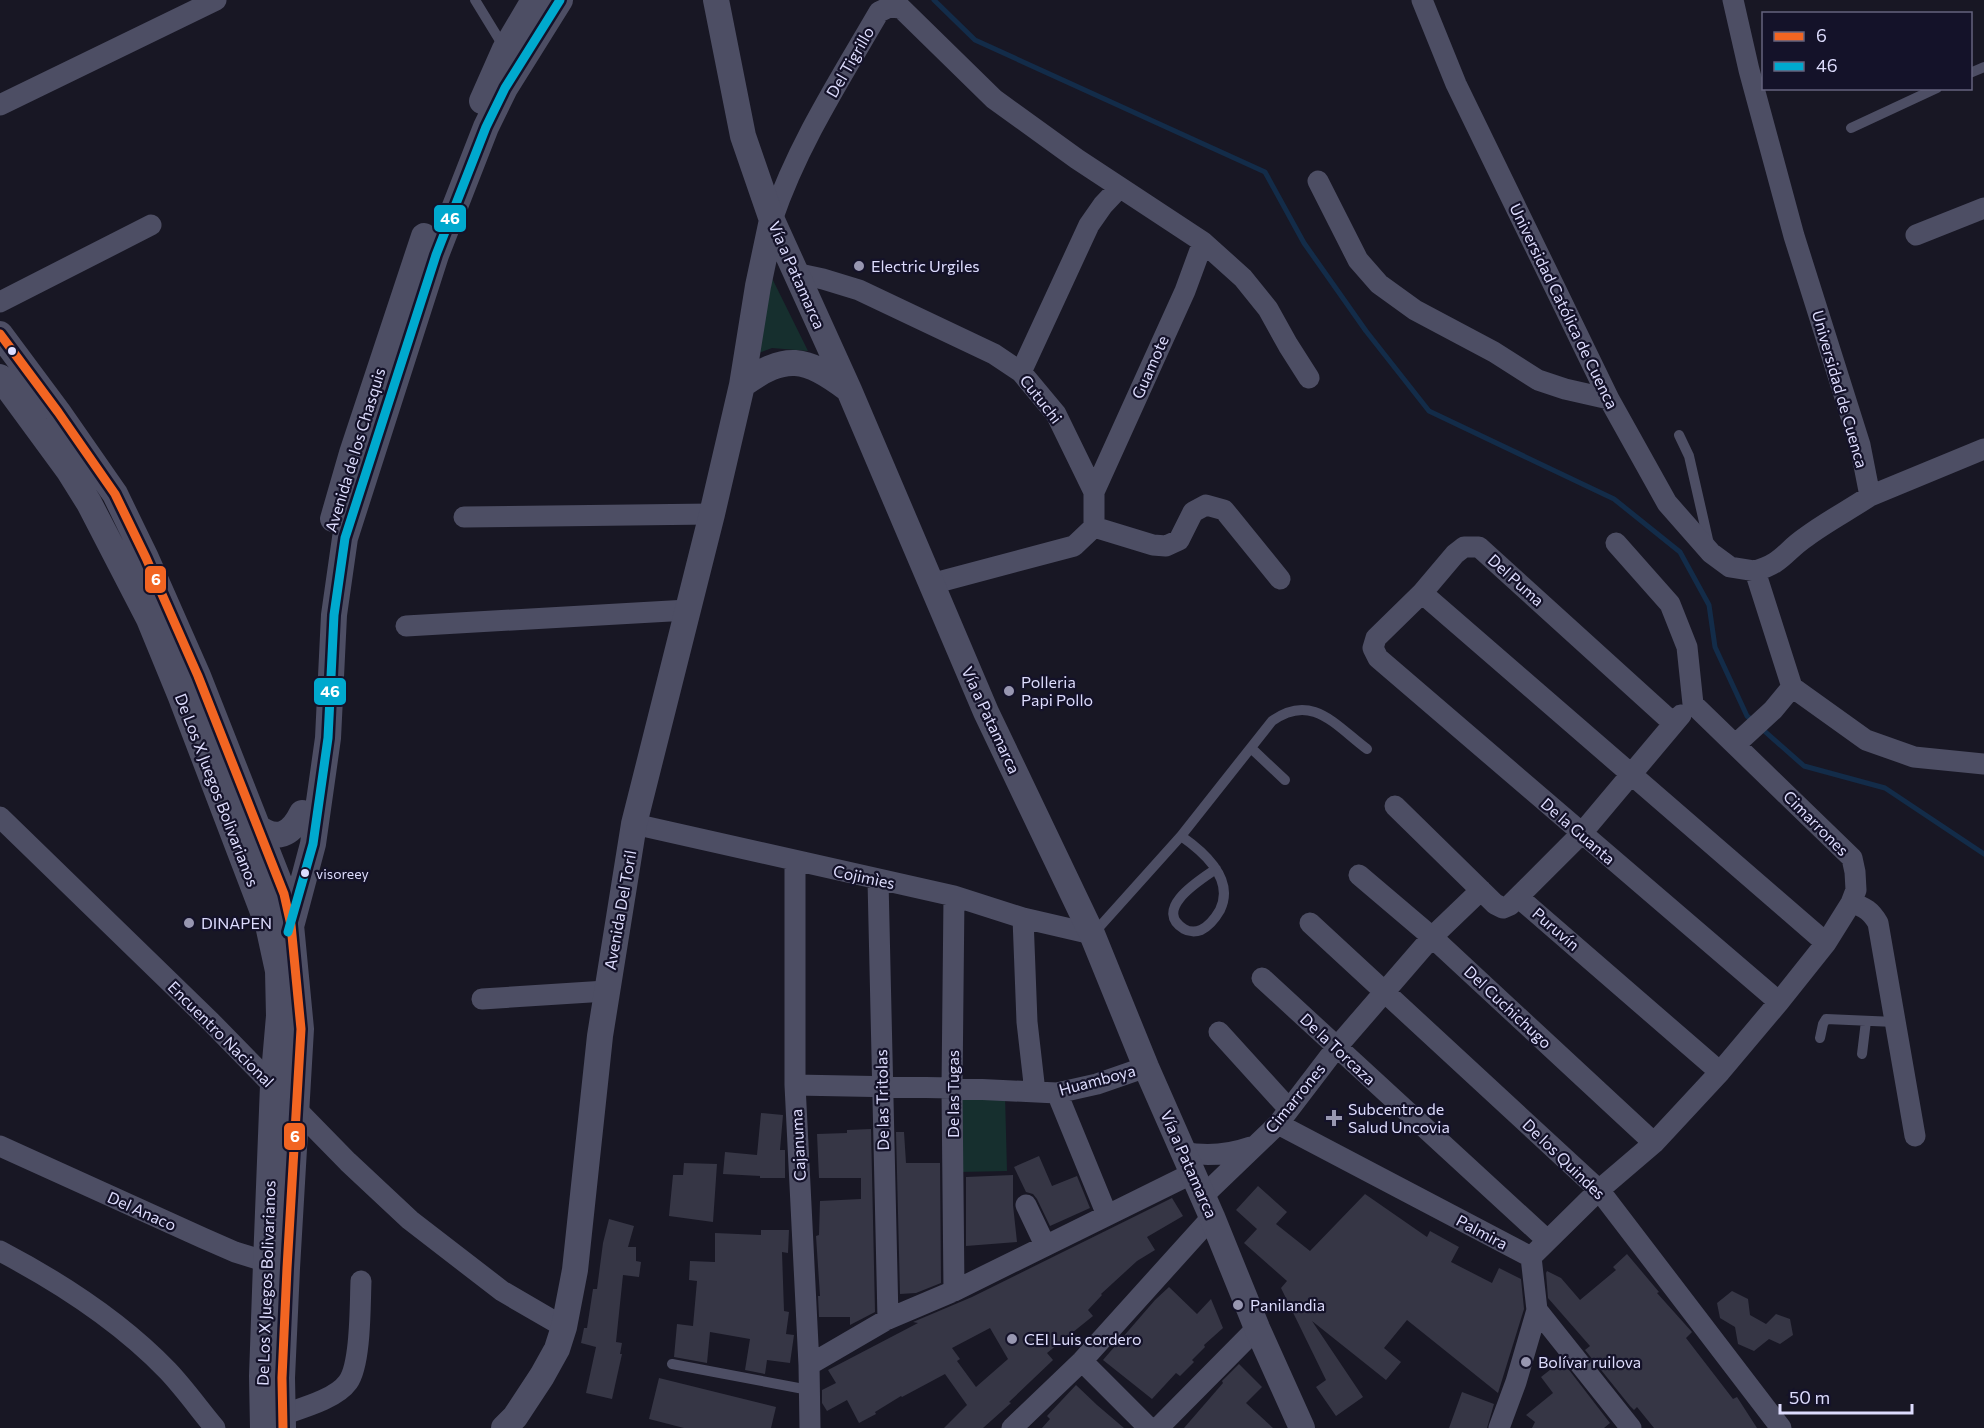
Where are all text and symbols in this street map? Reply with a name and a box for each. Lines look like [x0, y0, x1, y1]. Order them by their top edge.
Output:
legend [1762, 12, 1972, 90]
street label: Del Tigrillo [822, 23, 877, 101]
text: 6 [1816, 24, 1827, 46]
text: 46 [1816, 54, 1838, 76]
street label: Universidad Católica de Cuenca [1506, 200, 1623, 412]
line badge: 46 [433, 204, 467, 233]
text: 46 [440, 208, 460, 227]
street label: Vía a Patamarca [765, 218, 830, 332]
place label: Electric Urgiles [871, 256, 980, 275]
marker: Electric Urgiles [852, 259, 866, 273]
street label: Universidad de Cuenca [1809, 308, 1872, 470]
street label: Guamote [1127, 332, 1172, 401]
unlabelled marker [6, 345, 18, 357]
street label: Avenida de los Chasquis [320, 365, 389, 534]
street label: Cutuchi [1016, 371, 1066, 427]
street label: Del Puma [1484, 550, 1548, 610]
line badge: 6 [144, 565, 167, 594]
text: 6 [151, 569, 161, 588]
street label: Vía a Patamarca [958, 663, 1025, 776]
place label: Polleria Papi Pollo [1021, 672, 1093, 709]
line badge: 46 [313, 677, 347, 706]
text: 46 [320, 681, 340, 700]
marker: Polleria Papi Pollo [1002, 684, 1016, 698]
street label: De Los X Juegos Bolivarianos [172, 690, 263, 889]
street label: Cimarrones [1780, 786, 1853, 859]
street label: De la Guanta [1537, 793, 1619, 868]
street label: Avenida Del Toril [600, 849, 639, 971]
street label: Cojimìes [832, 861, 897, 892]
place label: visoreey [316, 865, 369, 882]
marker: visoreey [299, 867, 311, 879]
street label: Puruvín [1529, 903, 1584, 954]
place label: DINAPEN [201, 913, 272, 932]
marker: DINAPEN [182, 916, 196, 930]
street label: Del Cuchichugo [1461, 961, 1556, 1052]
street label: Encuentro Nacional [164, 977, 278, 1091]
street label: De la Torcaza [1297, 1009, 1380, 1088]
street label: De las Tritolas [871, 1049, 892, 1151]
street label: De las Tugas [943, 1050, 962, 1138]
street label: Cimarrones [1261, 1059, 1329, 1136]
street label: Huamboya [1057, 1060, 1137, 1099]
place label: Subcentro de Salud Uncovia [1348, 1099, 1450, 1136]
street label: Vía a Patamarca [1157, 1107, 1222, 1221]
street label: Cajanuma [786, 1108, 809, 1182]
marker: Subcentro de Salud Uncovia [1325, 1109, 1343, 1127]
street label: De los Quindes [1519, 1115, 1610, 1203]
line badge: 6 [283, 1122, 306, 1151]
text: 6 [290, 1126, 300, 1145]
street label: De Los X Juegos Bolivarianos [252, 1180, 279, 1386]
street label: Del Anaco [105, 1187, 180, 1234]
street label: Palmira [1453, 1210, 1511, 1253]
place label: Panilandia [1250, 1295, 1325, 1314]
marker: Panilandia [1231, 1298, 1245, 1312]
place label: CEI Luis cordero [1024, 1329, 1142, 1348]
marker: CEI Luis cordero [1005, 1332, 1019, 1346]
place label: Bolívar ruilova [1538, 1352, 1641, 1371]
marker: Bolívar ruilova [1519, 1355, 1533, 1369]
scale bar [1780, 1377, 1912, 1415]
text: 50 m [1789, 1386, 1830, 1408]

